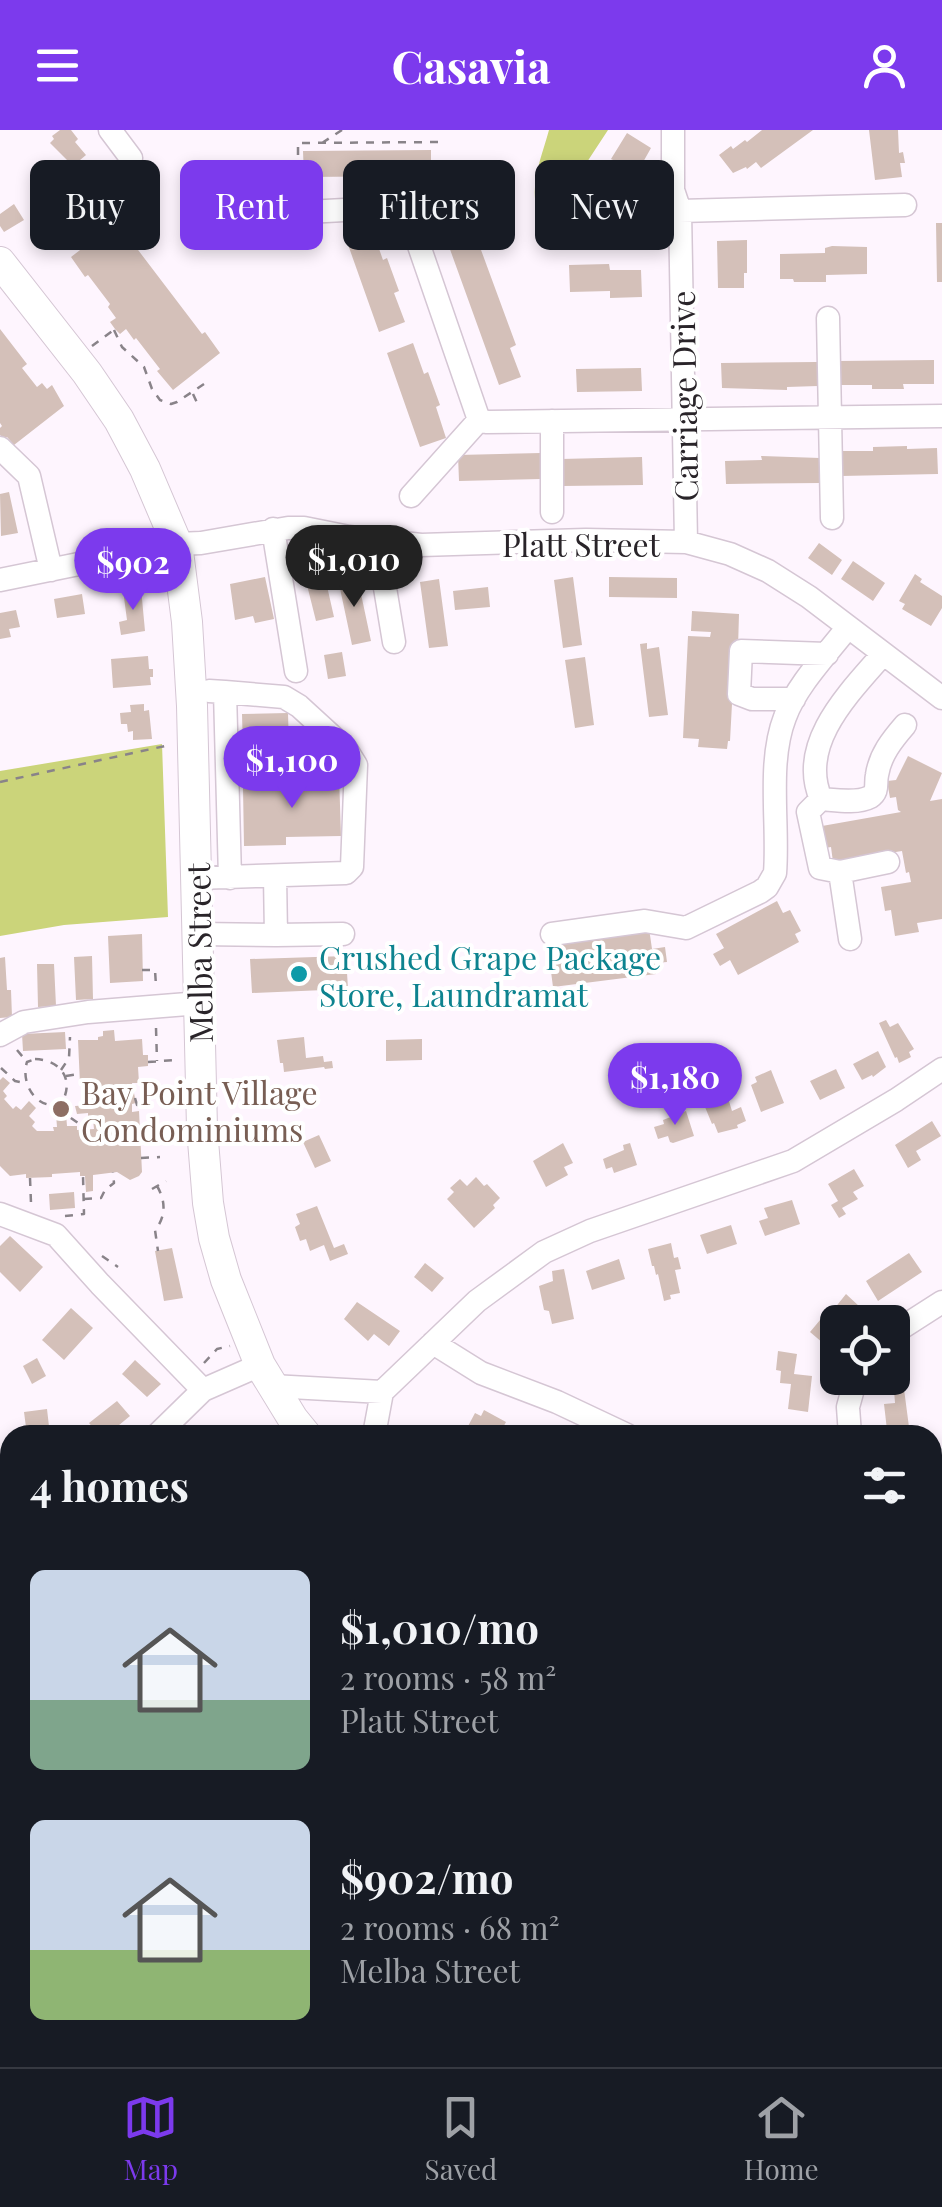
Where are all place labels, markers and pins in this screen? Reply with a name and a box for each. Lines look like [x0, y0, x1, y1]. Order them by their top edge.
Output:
pin: $1,010 [273, 525, 435, 610]
pin: $902 [74, 528, 192, 613]
pin: $1,100 [211, 726, 373, 811]
place label: Crushed Grape Package Store, Laundramat [319, 935, 661, 1015]
marker: Crushed Grape Package Store, Laundramat [288, 963, 310, 985]
pin: $1,180 [594, 1043, 756, 1128]
place label: Bay Point Village Condominiums [81, 1070, 318, 1150]
marker: Bay Point Village Condominiums [50, 1098, 72, 1120]

